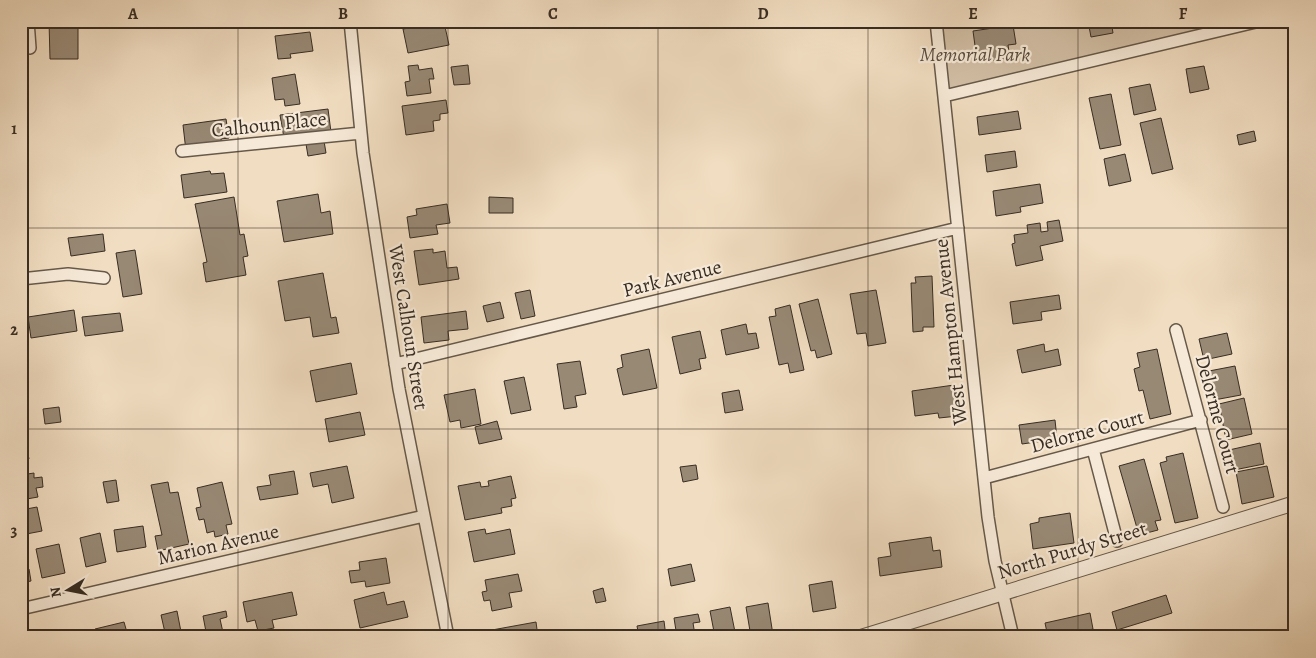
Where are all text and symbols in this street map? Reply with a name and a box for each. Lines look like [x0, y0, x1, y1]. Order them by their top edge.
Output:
text: A [127, 3, 139, 25]
text: B [338, 3, 348, 25]
text: C [548, 3, 558, 25]
text: D [757, 3, 769, 25]
text: E [968, 3, 978, 25]
text: F [1179, 3, 1188, 25]
park label: Memorial Park [920, 41, 1030, 68]
street label: Calhoun Place [210, 105, 328, 144]
text: 1 [11, 118, 17, 140]
street label: West Hampton Avenue [927, 238, 974, 427]
street label: West Calhoun Street [382, 242, 435, 412]
street label: Park Avenue [620, 253, 724, 304]
text: 2 [10, 319, 18, 341]
street label: Delorme Court [1189, 352, 1246, 477]
street label: Delorne Court [1027, 403, 1147, 460]
street label: North Purdy Street [994, 515, 1151, 586]
street label: Marion Avenue [155, 517, 281, 572]
text: 3 [11, 520, 18, 542]
north arrow [42, 566, 92, 616]
text: N [45, 585, 66, 599]

